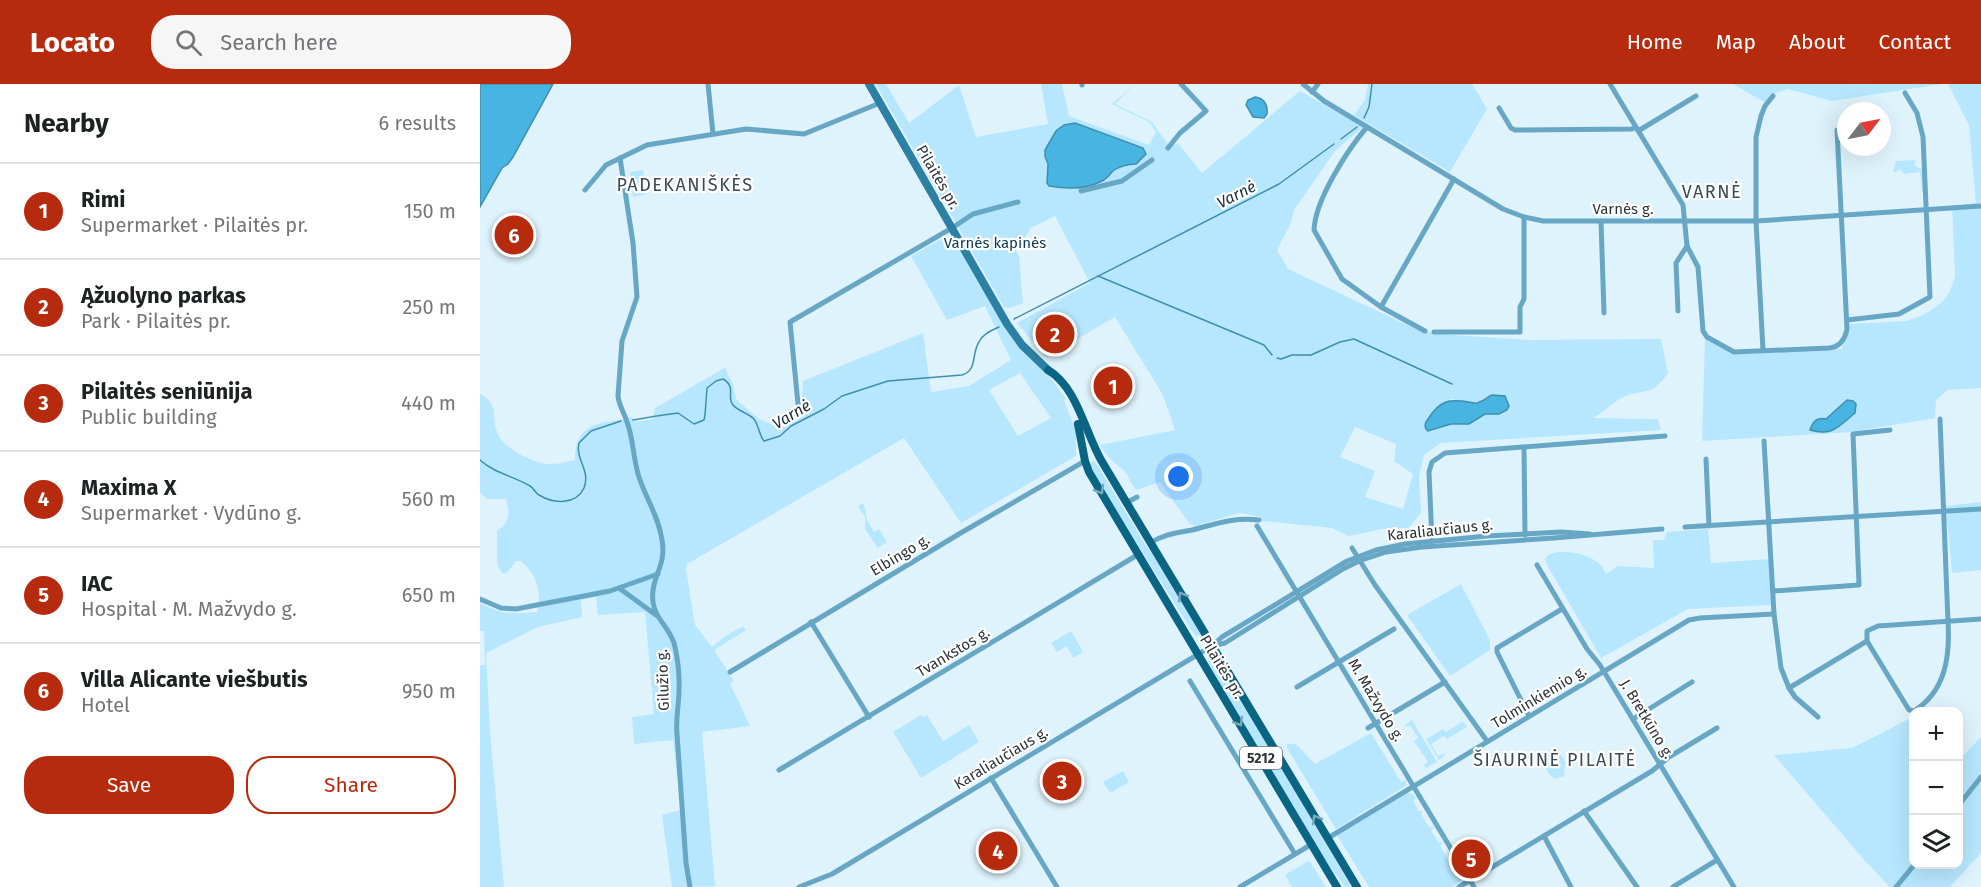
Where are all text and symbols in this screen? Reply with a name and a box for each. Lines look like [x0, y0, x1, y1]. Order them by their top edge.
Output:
search box [151, 15, 571, 69]
text: Locato [30, 26, 115, 59]
icon: search [172, 26, 205, 59]
text: Search here [220, 29, 338, 56]
text: Home [1627, 29, 1683, 55]
text: Map [1716, 29, 1756, 55]
text: About [1789, 29, 1846, 55]
text: Contact [1879, 29, 1951, 55]
north arrow [1837, 102, 1891, 156]
text: Nearby [24, 108, 109, 139]
text: 6 results [379, 111, 456, 135]
street label: Pilaitės pr. [912, 142, 964, 212]
district label: PADEKANIŠKĖS [616, 174, 754, 196]
water label: Varnė [1214, 177, 1259, 212]
district label: VARNĖ [1682, 181, 1742, 203]
text: Rimi [81, 186, 126, 213]
text: 1 [39, 199, 48, 223]
text: 150 m [404, 199, 456, 223]
street label: Varnės g. [1592, 200, 1654, 218]
pin: 6 [495, 212, 534, 258]
text: Supermarket · Pilaitės pr. [81, 213, 308, 237]
park label: Varnės kapinės [944, 234, 1046, 252]
text: Ąžuolyno parkas [81, 282, 246, 309]
text: 2 [38, 295, 49, 319]
text: 250 m [402, 295, 456, 319]
text: Park · Pilaitės pr. [81, 309, 231, 333]
pin: 2 [1036, 312, 1074, 356]
pin: 1 [1094, 364, 1132, 408]
text: Pilaitės seniūnija [81, 378, 253, 405]
text: 3 [38, 391, 49, 415]
text: 440 m [401, 391, 456, 415]
water label: Varnė [769, 396, 814, 433]
text: Public building [81, 405, 217, 429]
your location [1164, 462, 1193, 491]
text: Maxima X [81, 474, 176, 501]
one-way arrow [1092, 484, 1104, 494]
text: 4 [38, 487, 49, 511]
text: 560 m [402, 487, 456, 511]
text: Supermarket · Vydūno g. [81, 501, 302, 525]
street label: Karaliaučiaus g. [1386, 515, 1494, 545]
street label: Elbingo g. [867, 530, 933, 580]
text: IAC [81, 570, 113, 597]
text: 5 [38, 583, 49, 607]
text: 650 m [402, 583, 456, 607]
one-way arrow [1178, 592, 1190, 602]
text: Hospital · M. Mažvydo g. [81, 597, 297, 621]
street label: Tvankstos g. [913, 623, 993, 681]
street label: Pilaitės pr. [1196, 632, 1248, 702]
street label: Gilužio g. [653, 649, 673, 711]
street label: M. Mažvydo g. [1344, 655, 1408, 745]
street label: Tolminkiemio g. [1488, 662, 1590, 732]
text: Villa Alicante viešbutis [81, 666, 308, 693]
street label: J. Bretkūno g. [1616, 676, 1678, 762]
text: 6 [38, 679, 49, 703]
text: 950 m [402, 679, 456, 703]
text: Hotel [81, 693, 130, 717]
map controls [1909, 707, 1963, 869]
button: + [1909, 707, 1963, 761]
one-way arrow [1232, 716, 1244, 726]
street label: Karaliaučiaus g. [951, 723, 1051, 793]
road number: 5212 [1240, 747, 1282, 769]
district label: ŠIAURINĖ PILAITĖ [1473, 749, 1637, 771]
button: Save [24, 756, 234, 814]
button: Share [246, 756, 456, 814]
pin: 3 [1042, 758, 1082, 804]
button: − [1909, 761, 1963, 815]
one-way arrow [1312, 815, 1324, 825]
button: layers [1909, 815, 1963, 869]
pin: 4 [978, 828, 1018, 873]
pin: 5 [1452, 836, 1490, 882]

